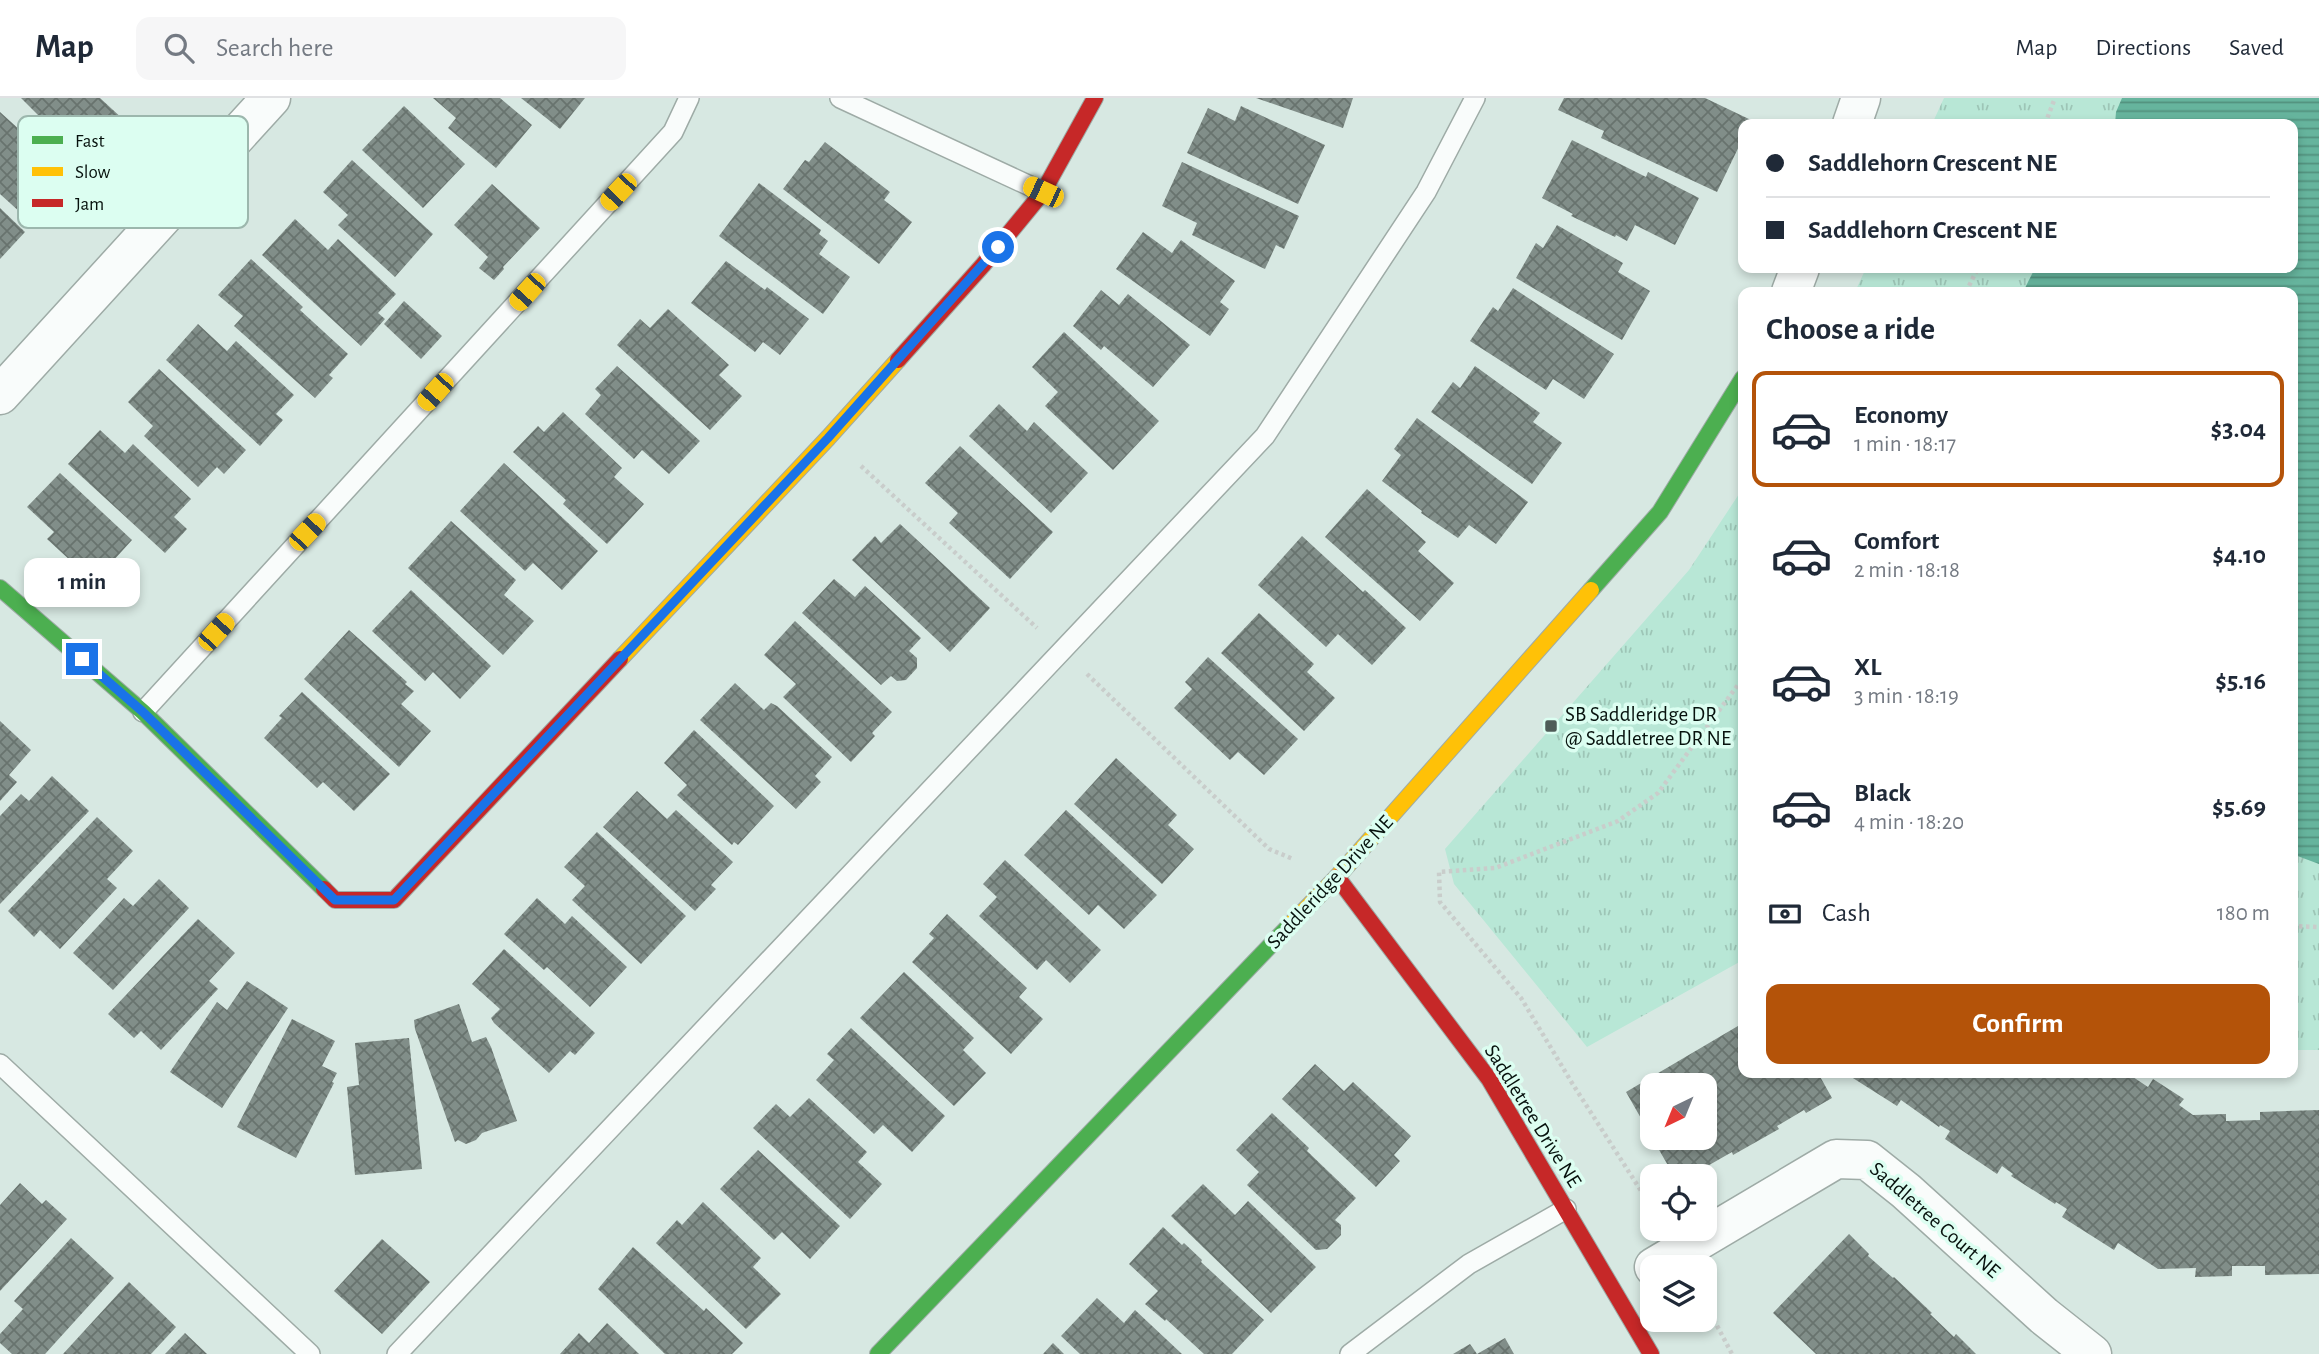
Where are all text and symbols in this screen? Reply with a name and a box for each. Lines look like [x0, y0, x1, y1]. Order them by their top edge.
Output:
search box [136, 17, 626, 80]
icon: search [160, 29, 198, 67]
text: Map [35, 31, 94, 64]
text: Search here [216, 35, 334, 61]
text: Map [2015, 36, 2057, 60]
text: Directions [2095, 36, 2191, 60]
text: Saved [2229, 36, 2284, 60]
legend [18, 116, 248, 228]
text: Fast [75, 132, 105, 151]
text: Saddlehorn Crescent NE [1808, 150, 2057, 176]
text: Slow [75, 163, 111, 182]
car [596, 169, 641, 215]
car [1020, 174, 1067, 210]
text: Jam [75, 195, 104, 214]
text: Saddlehorn Crescent NE [1808, 217, 2057, 243]
route start [982, 231, 1014, 263]
car [506, 269, 549, 315]
text: Choose a ride [1766, 313, 1935, 345]
car [414, 369, 457, 415]
icon: car [1770, 398, 1833, 461]
text: Economy [1854, 402, 1948, 428]
text: $3.04 [2211, 416, 2266, 442]
text: 1 min · 18:17 [1854, 433, 1956, 456]
car [285, 509, 330, 555]
icon: car [1770, 524, 1833, 587]
text: Comfort [1854, 528, 1939, 554]
text: $4.10 [2212, 542, 2266, 568]
callout: 1 min [24, 558, 140, 606]
text: 2 min · 18:18 [1854, 559, 1960, 582]
text: 1 min [58, 571, 106, 594]
car [195, 609, 238, 655]
route end [66, 643, 98, 675]
icon: car [1770, 650, 1833, 713]
text: XL [1854, 654, 1881, 680]
text: $5.16 [2215, 668, 2266, 694]
text: 3 min · 18:19 [1854, 685, 1959, 708]
place label: SB Saddleridge DR @ Saddletree DR NE [1565, 704, 1731, 749]
marker: SB Saddleridge DR @ Saddletree DR NE [1543, 718, 1559, 734]
icon: car [1770, 776, 1833, 839]
text: Black [1854, 780, 1911, 806]
text: $5.69 [2212, 794, 2266, 820]
street label: Saddleridge Drive NE [1263, 811, 1397, 953]
text: 4 min · 18:20 [1854, 811, 1964, 834]
icon: cash [1766, 895, 1804, 933]
text: Cash [1822, 900, 1871, 926]
text: 180 m [2217, 902, 2270, 925]
button: Confirm [1766, 984, 2270, 1064]
street label: Saddletree Drive NE [1481, 1041, 1585, 1191]
north arrow [1640, 1073, 1717, 1150]
map controls [1640, 1073, 1717, 1332]
street label: Saddletree Court NE [1866, 1158, 2004, 1282]
button: locate [1640, 1164, 1717, 1241]
button: layers [1640, 1255, 1717, 1332]

